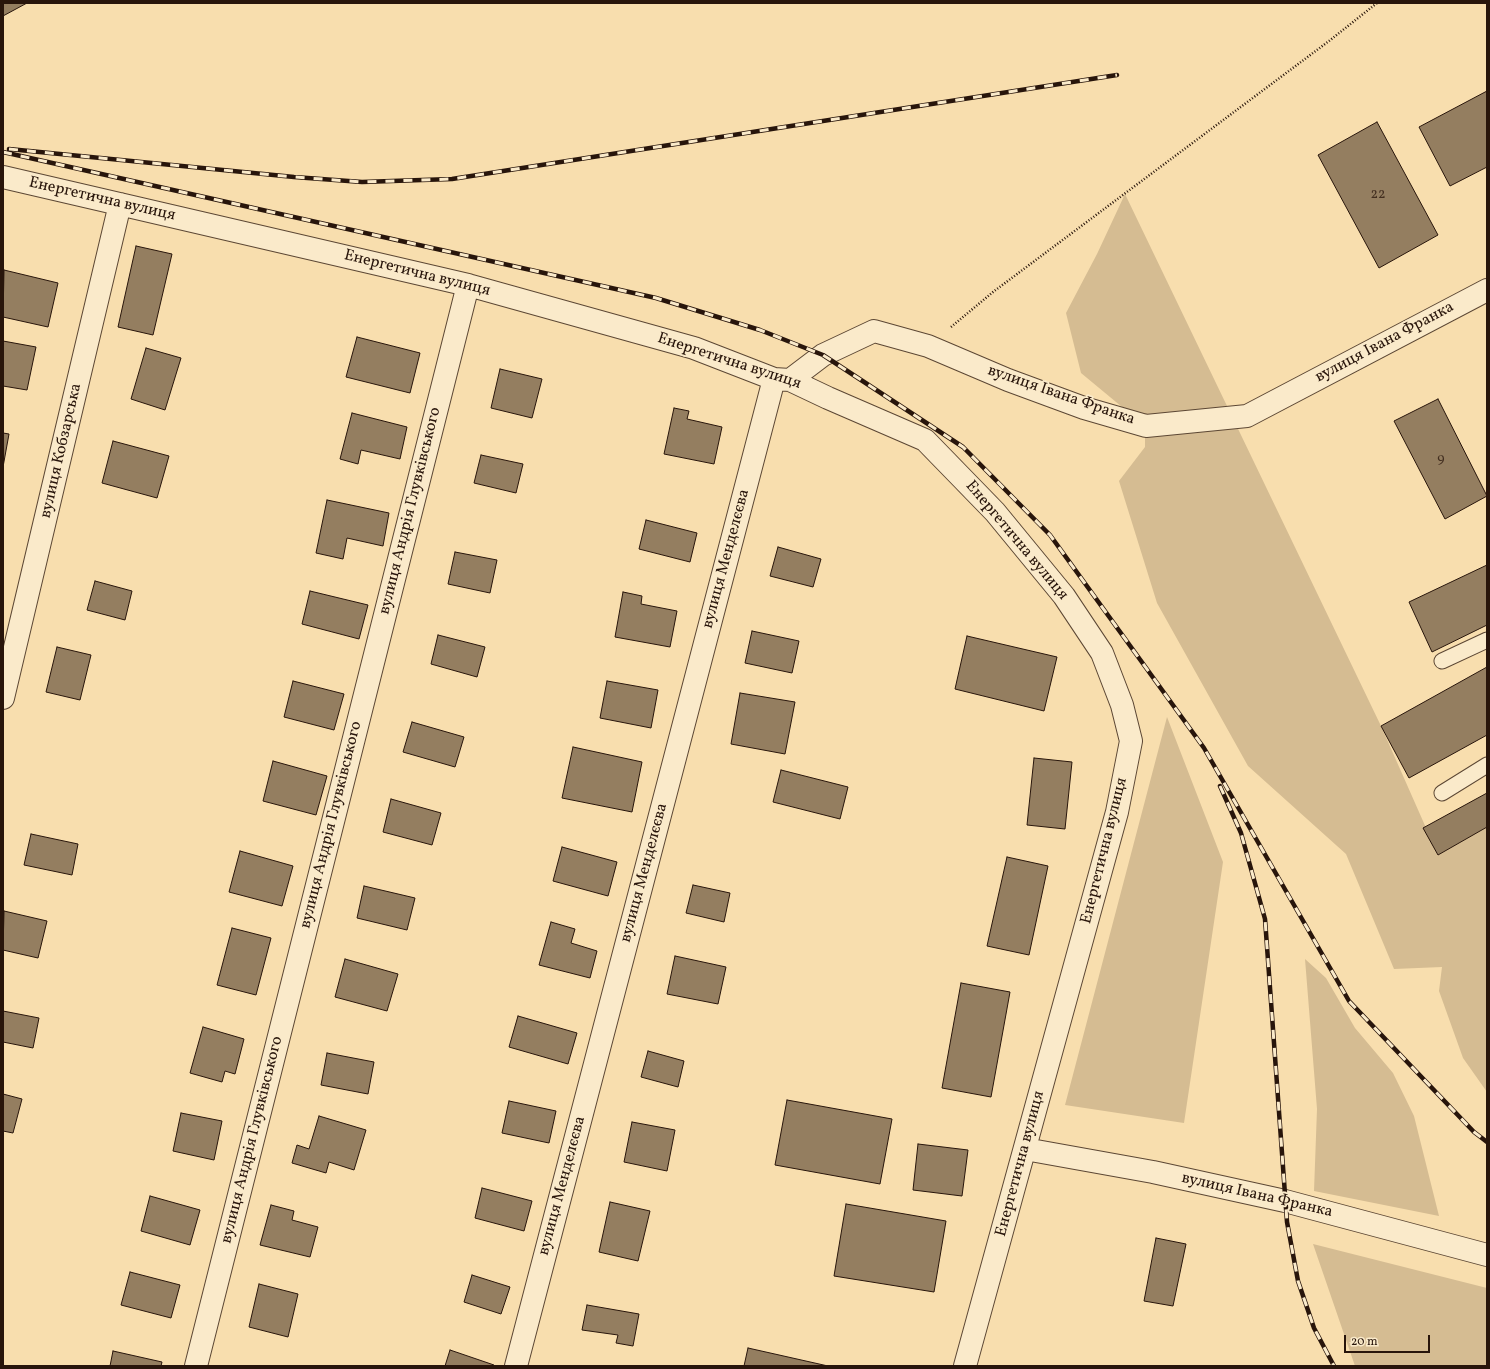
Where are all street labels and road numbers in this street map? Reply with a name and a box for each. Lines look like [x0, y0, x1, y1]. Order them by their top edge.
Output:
street label: Енергетична вулиця [27, 174, 177, 226]
street label: Енергетична вулиця [342, 247, 492, 301]
street label: вулиця Івана Франка [1312, 298, 1458, 388]
street label: Енергетична вулиця [655, 330, 803, 394]
street label: вулиця Івана Франка [985, 362, 1137, 430]
street label: вулиця Кобзарська [37, 382, 87, 520]
street label: вулиця Андрія Глувківського [376, 405, 446, 617]
street label: Енергетична вулиця [960, 477, 1072, 605]
street label: вулиця Менделєєва [699, 487, 755, 631]
street label: вулиця Андрія Глувківського [297, 719, 367, 931]
street label: Енергетична вулиця [1078, 776, 1132, 926]
street label: вулиця Менделєєва [617, 801, 673, 945]
street label: вулиця Андрія Глувківського [218, 1034, 288, 1246]
street label: Енергетична вулиця [992, 1089, 1050, 1239]
street label: вулиця Менделєєва [535, 1114, 591, 1258]
street label: вулиця Івана Франка [1180, 1169, 1334, 1223]

